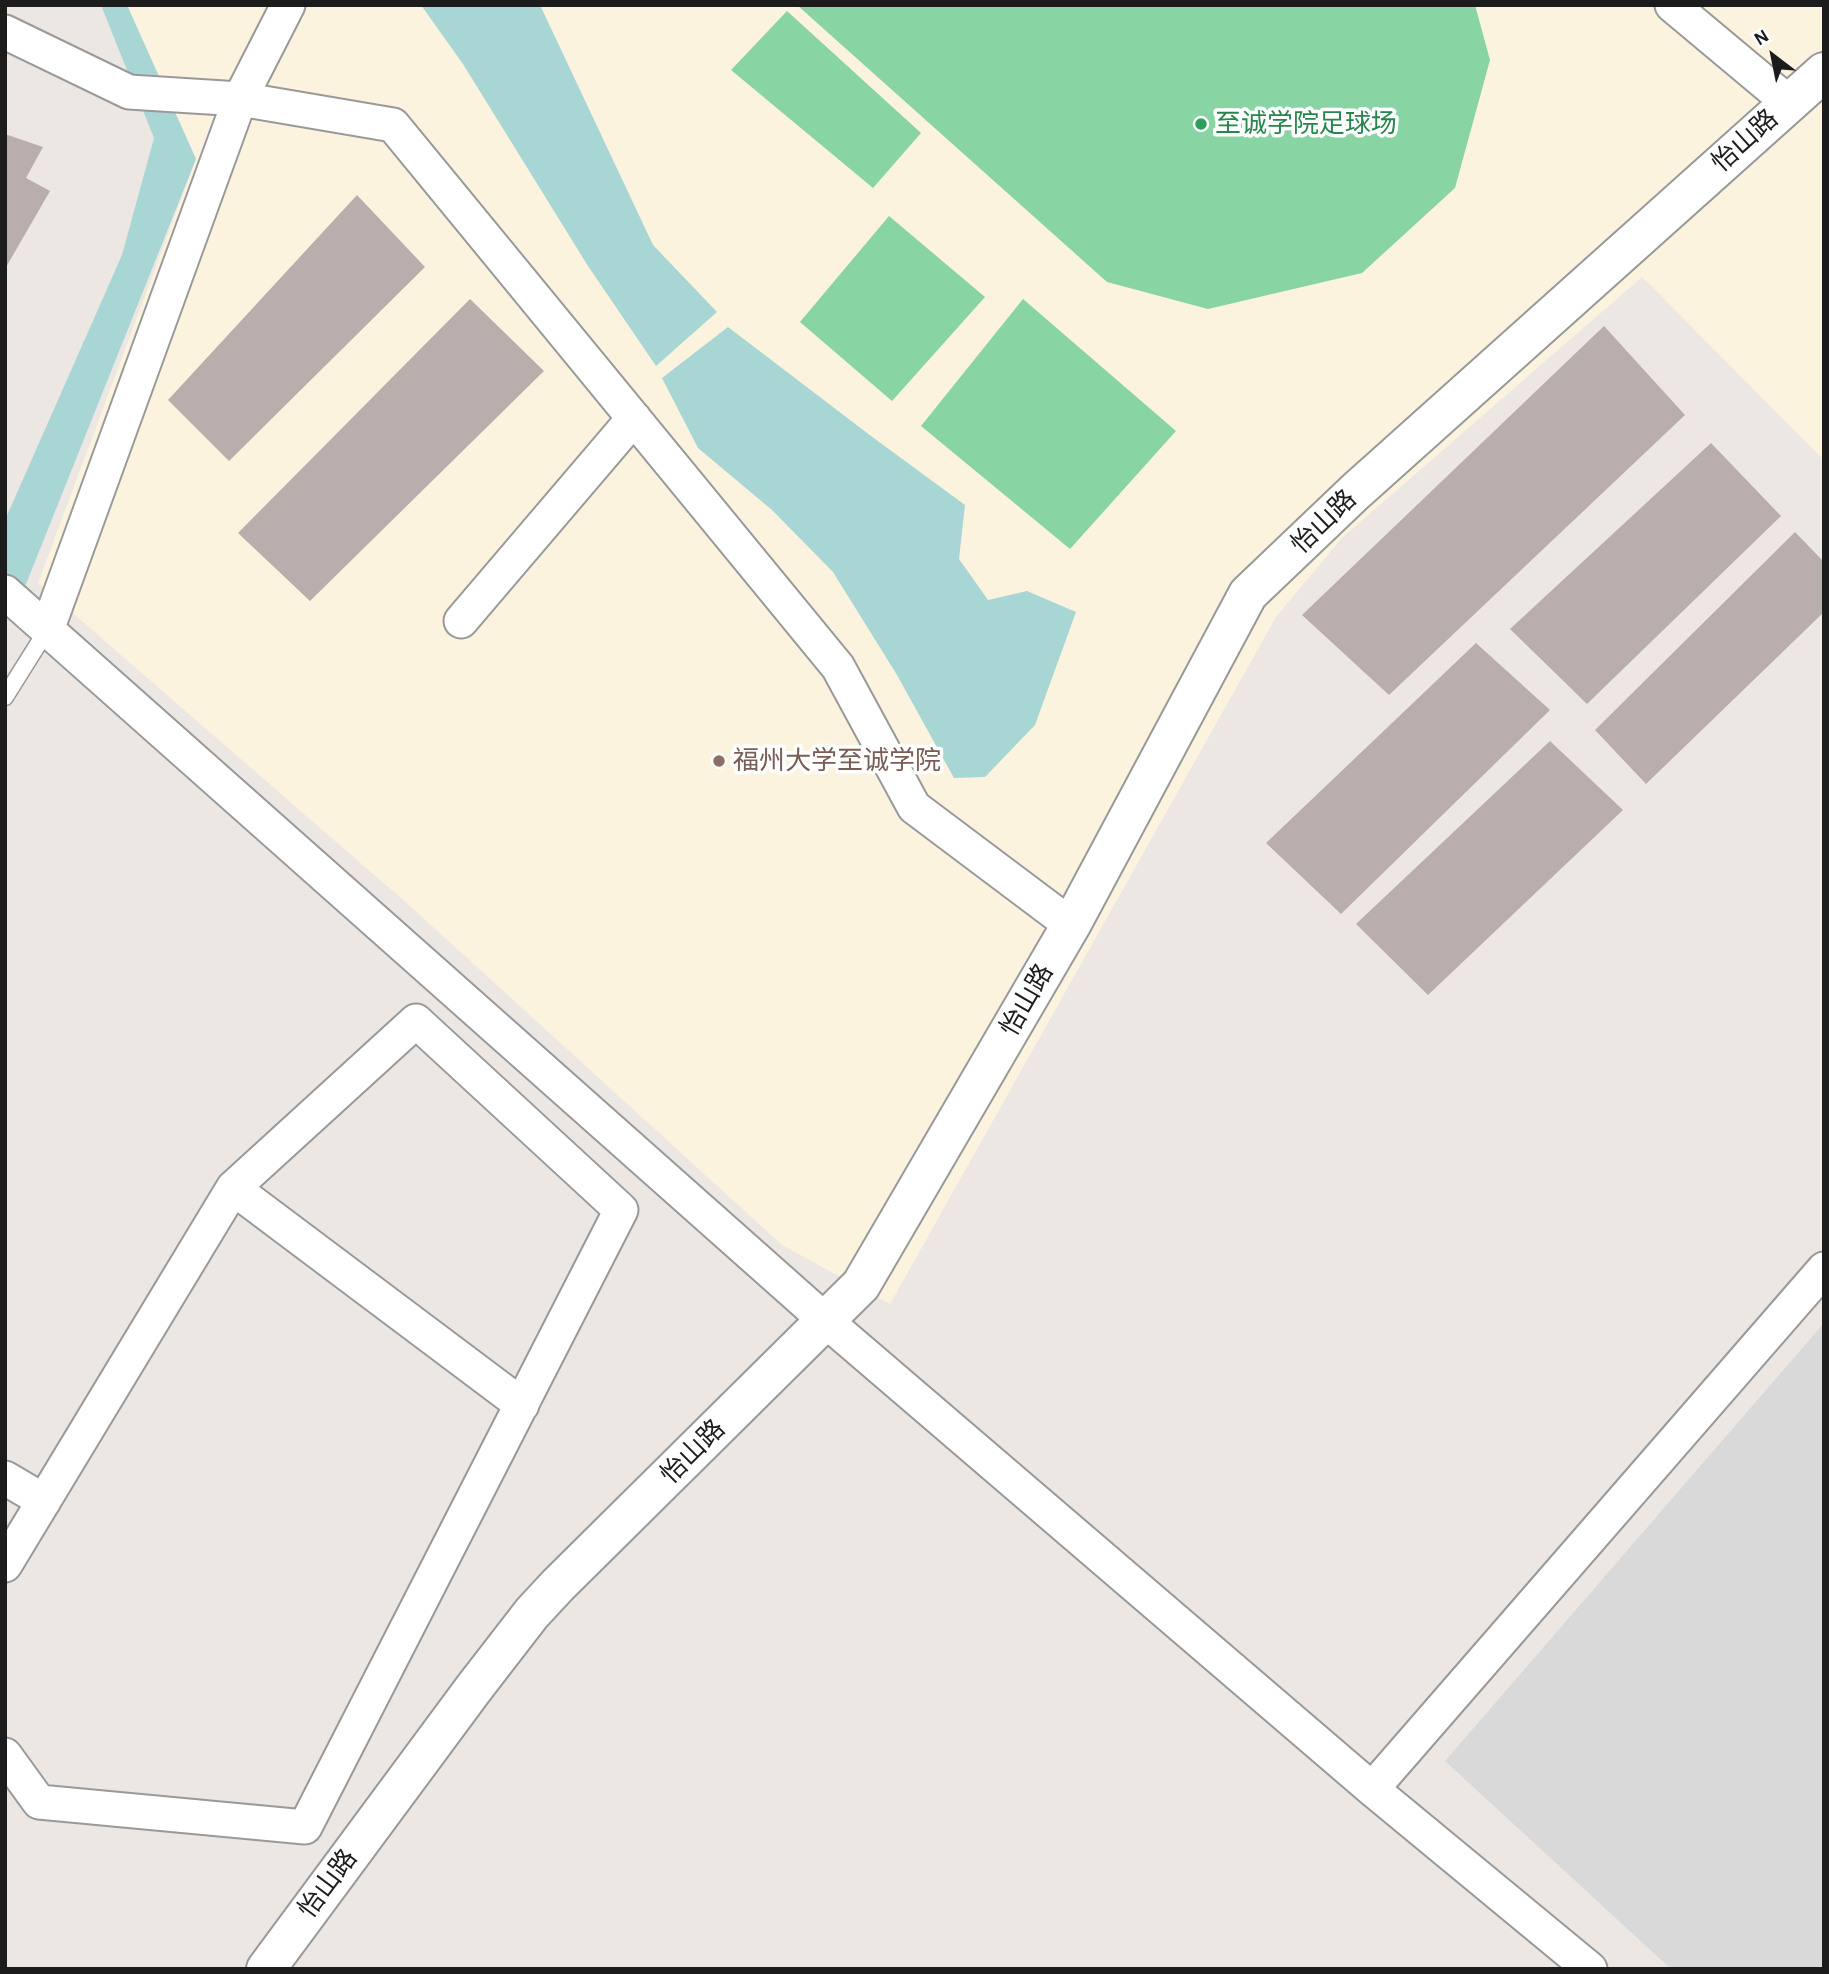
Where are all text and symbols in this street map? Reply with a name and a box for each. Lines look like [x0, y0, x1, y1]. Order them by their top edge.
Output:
north arrow [1738, 21, 1808, 91]
text: N [1751, 26, 1772, 49]
street label: 怡山路 [1706, 103, 1784, 179]
place label: 至诚学院足球场 [1215, 108, 1397, 140]
marker: 至诚学院足球场 [1193, 116, 1209, 132]
street label: 怡山路 [1285, 484, 1363, 560]
place label: 福州大学至诚学院 [733, 745, 941, 777]
marker: 福州大学至诚学院 [711, 753, 727, 769]
street label: 怡山路 [994, 958, 1060, 1042]
street label: 怡山路 [654, 1413, 732, 1491]
street label: 怡山路 [292, 1843, 364, 1925]

